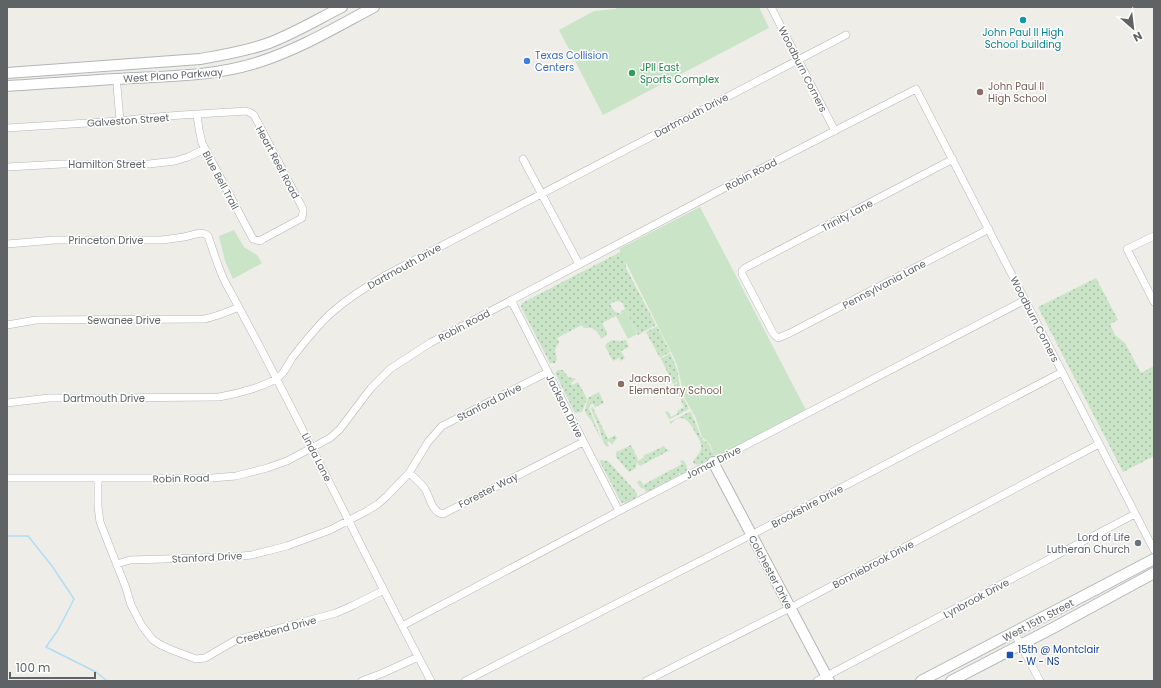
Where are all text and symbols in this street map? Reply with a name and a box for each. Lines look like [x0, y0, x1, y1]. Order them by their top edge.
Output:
north arrow [1113, 8, 1153, 48]
marker: John Paul II High School building [1018, 15, 1028, 25]
street label: Woodburn Corners [774, 24, 831, 115]
place label: John Paul II High School building [982, 25, 1064, 52]
text: N [1130, 28, 1145, 46]
place label: Texas Collision Centers [535, 48, 608, 75]
marker: Texas Collision Centers [522, 56, 532, 66]
place label: JPII East Sports Complex [640, 60, 719, 87]
street label: West Plano Parkway [123, 65, 224, 86]
marker: JPII East Sports Complex [627, 68, 637, 78]
place label: John Paul II High School [988, 79, 1047, 106]
marker: John Paul II High School [975, 87, 985, 97]
street label: Dartmouth Drive [651, 90, 731, 141]
street label: Galveston Street [86, 110, 170, 131]
street label: Heart Reef Road [252, 123, 303, 201]
street label: Blue Bell Trail [199, 148, 242, 212]
street label: Robin Road [723, 154, 780, 194]
street label: Hamilton Street [68, 157, 146, 172]
street label: Trinity Lane [819, 196, 876, 235]
street label: Princeton Drive [69, 233, 143, 248]
street label: Dartmouth Drive [365, 240, 444, 293]
street label: Pennsylvania Lane [840, 256, 929, 313]
street label: Woodburn Corners [1006, 274, 1063, 365]
street label: Robin Road [436, 305, 493, 345]
street label: Sewanee Drive [87, 313, 161, 328]
place label: Jackson Elementary School [629, 371, 722, 398]
street label: Jackson Drive [542, 372, 587, 440]
marker: Jackson Elementary School [616, 379, 626, 389]
street label: Stanford Drive [454, 380, 524, 425]
street label: Dartmouth Drive [63, 391, 145, 406]
street label: Linda Lane [298, 430, 335, 484]
street label: Jomar Drive [683, 442, 743, 483]
street label: Forester Way [456, 469, 521, 512]
street label: Robin Road [152, 471, 210, 486]
street label: Brookshire Drive [769, 481, 846, 532]
place label: Lord of Life Lutheran Church [1047, 530, 1130, 557]
street label: Colchester Drive [745, 533, 796, 612]
street label: Bonniebrook Drive [830, 537, 917, 592]
marker: Lord of Life Lutheran Church [1133, 538, 1143, 548]
street label: Stanford Drive [171, 548, 243, 567]
street label: Lynbrook Drive [941, 575, 1012, 622]
street label: West 15th Street [1000, 595, 1077, 646]
street label: Creekbend Drive [234, 613, 318, 648]
place label: 15th @ Montclair - W - NS [1018, 642, 1100, 669]
marker: 15th @ Montclair - W - NS [1005, 650, 1015, 660]
scale bar [10, 654, 95, 680]
text: 100 m [16, 659, 50, 676]

